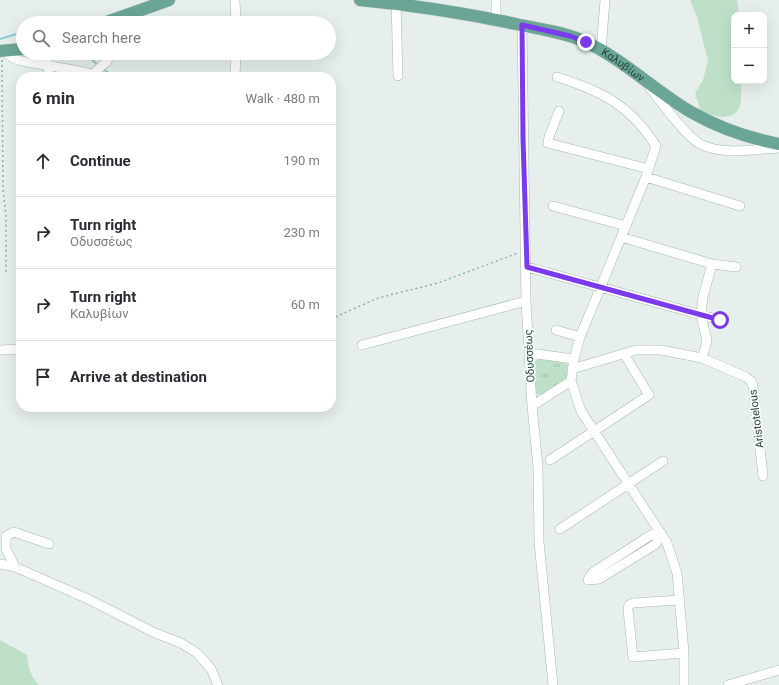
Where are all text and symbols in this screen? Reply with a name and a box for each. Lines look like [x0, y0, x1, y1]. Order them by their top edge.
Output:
map controls [731, 12, 767, 84]
button: + [731, 12, 767, 48]
search box [16, 16, 336, 60]
icon: search [30, 27, 52, 49]
text: Search here [62, 29, 141, 47]
route end [577, 33, 595, 51]
street label: Καλυβίων [599, 46, 648, 85]
button: − [731, 48, 767, 84]
text: 6 min [32, 88, 75, 108]
text: Walk · 480 m [245, 91, 320, 106]
icon: ahead [32, 150, 54, 172]
text: Continue [70, 152, 131, 170]
text: 190 m [283, 153, 320, 168]
text: Turn right [70, 216, 136, 234]
icon: right [32, 222, 54, 244]
text: 230 m [283, 225, 320, 240]
text: Οδυσσέως [70, 234, 133, 249]
text: Turn right [70, 288, 136, 306]
icon: right [32, 294, 54, 316]
text: 60 m [291, 297, 320, 312]
text: Καλυβίων [70, 306, 128, 321]
route start [711, 311, 729, 329]
street label: Οδυσσέως [522, 329, 537, 383]
icon: arrive [32, 366, 54, 388]
text: Arrive at destination [70, 368, 207, 386]
street label: Aristotelous [746, 388, 767, 449]

